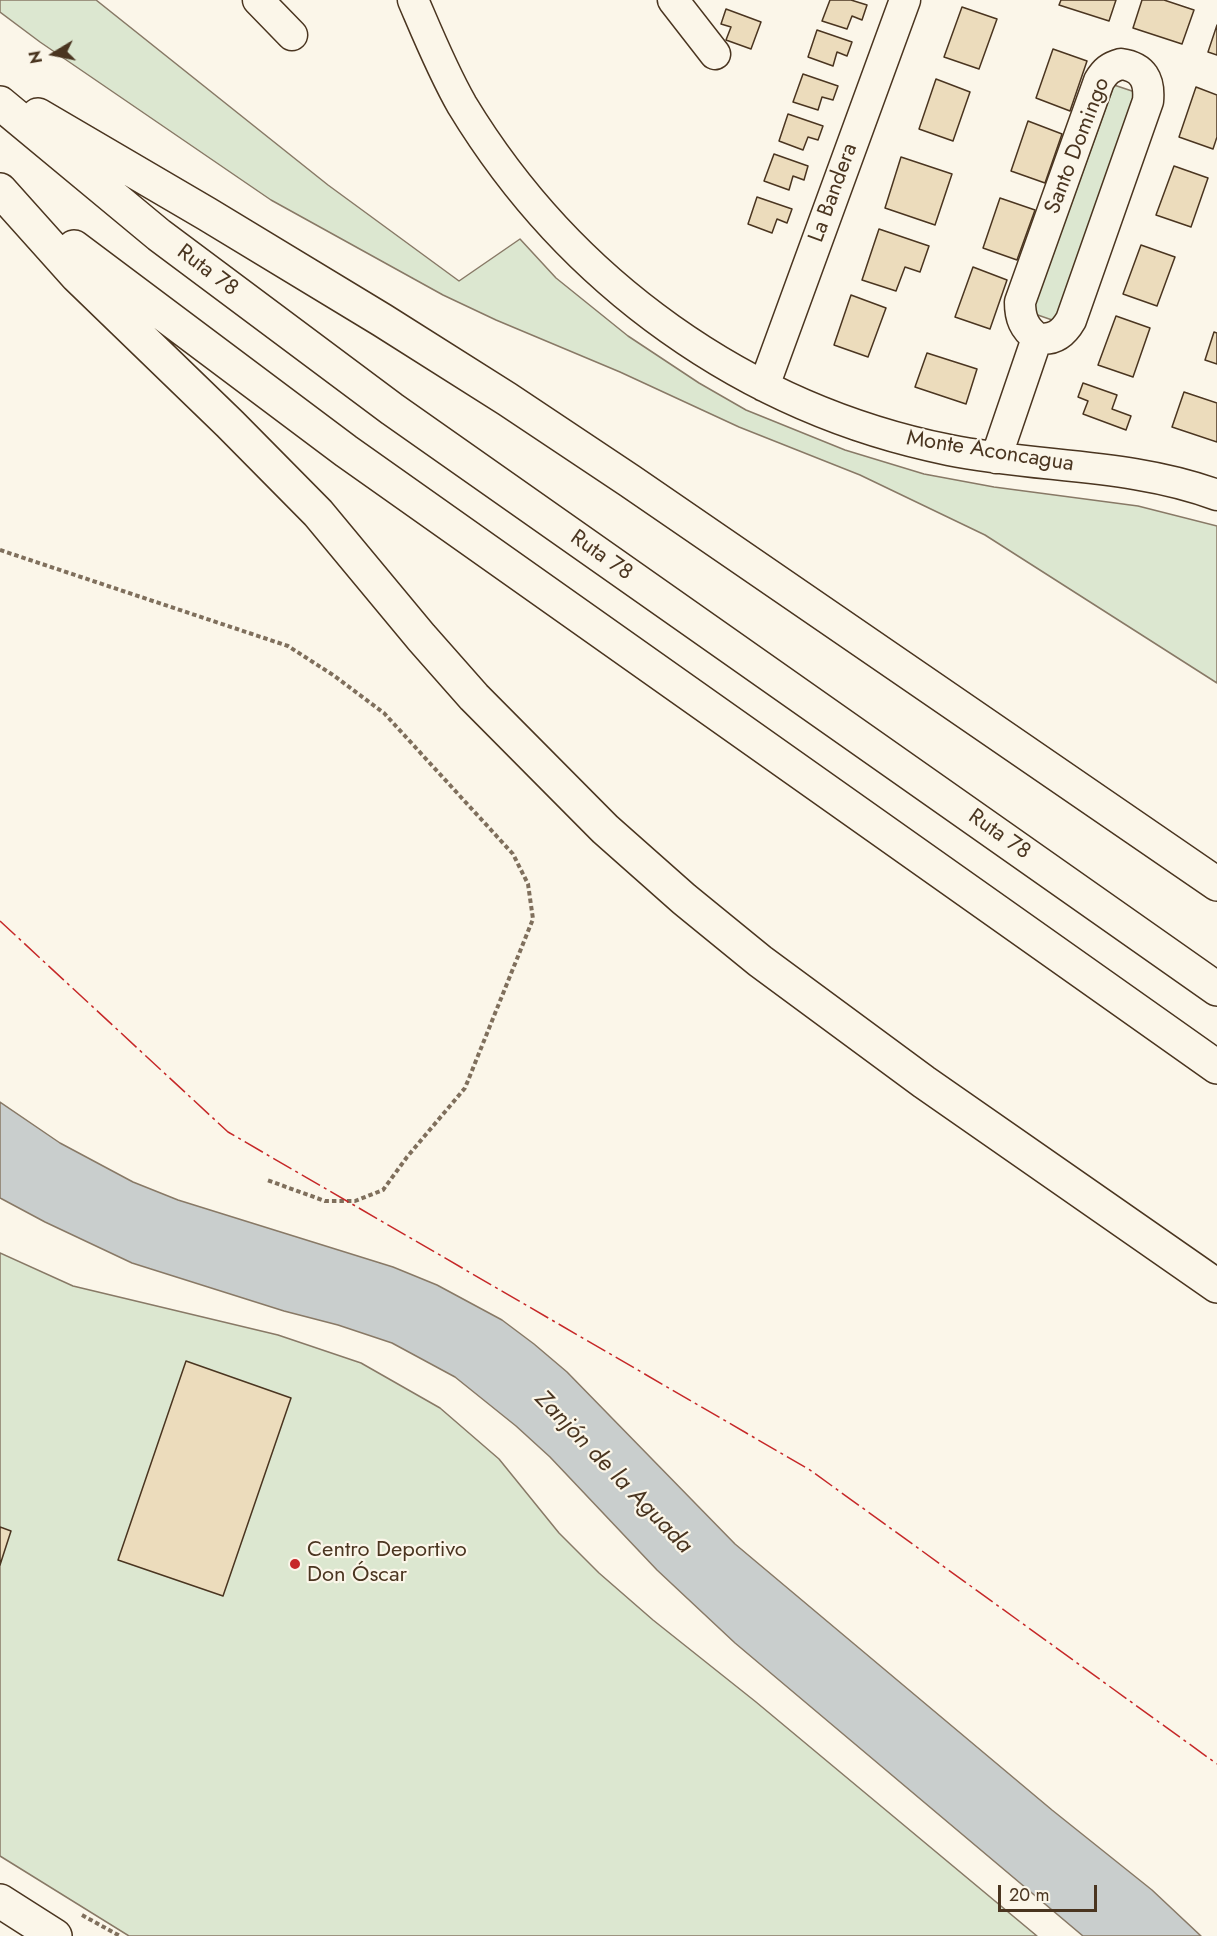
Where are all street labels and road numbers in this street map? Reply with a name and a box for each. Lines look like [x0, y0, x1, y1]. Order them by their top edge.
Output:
street label: Santo Domingo [1040, 74, 1116, 218]
street label: La Bandera [804, 140, 864, 246]
street label: Ruta 78 [171, 239, 243, 303]
street label: Monte Aconcagua [904, 426, 1076, 478]
street label: Ruta 78 [565, 525, 637, 587]
street label: Ruta 78 [963, 804, 1035, 866]

